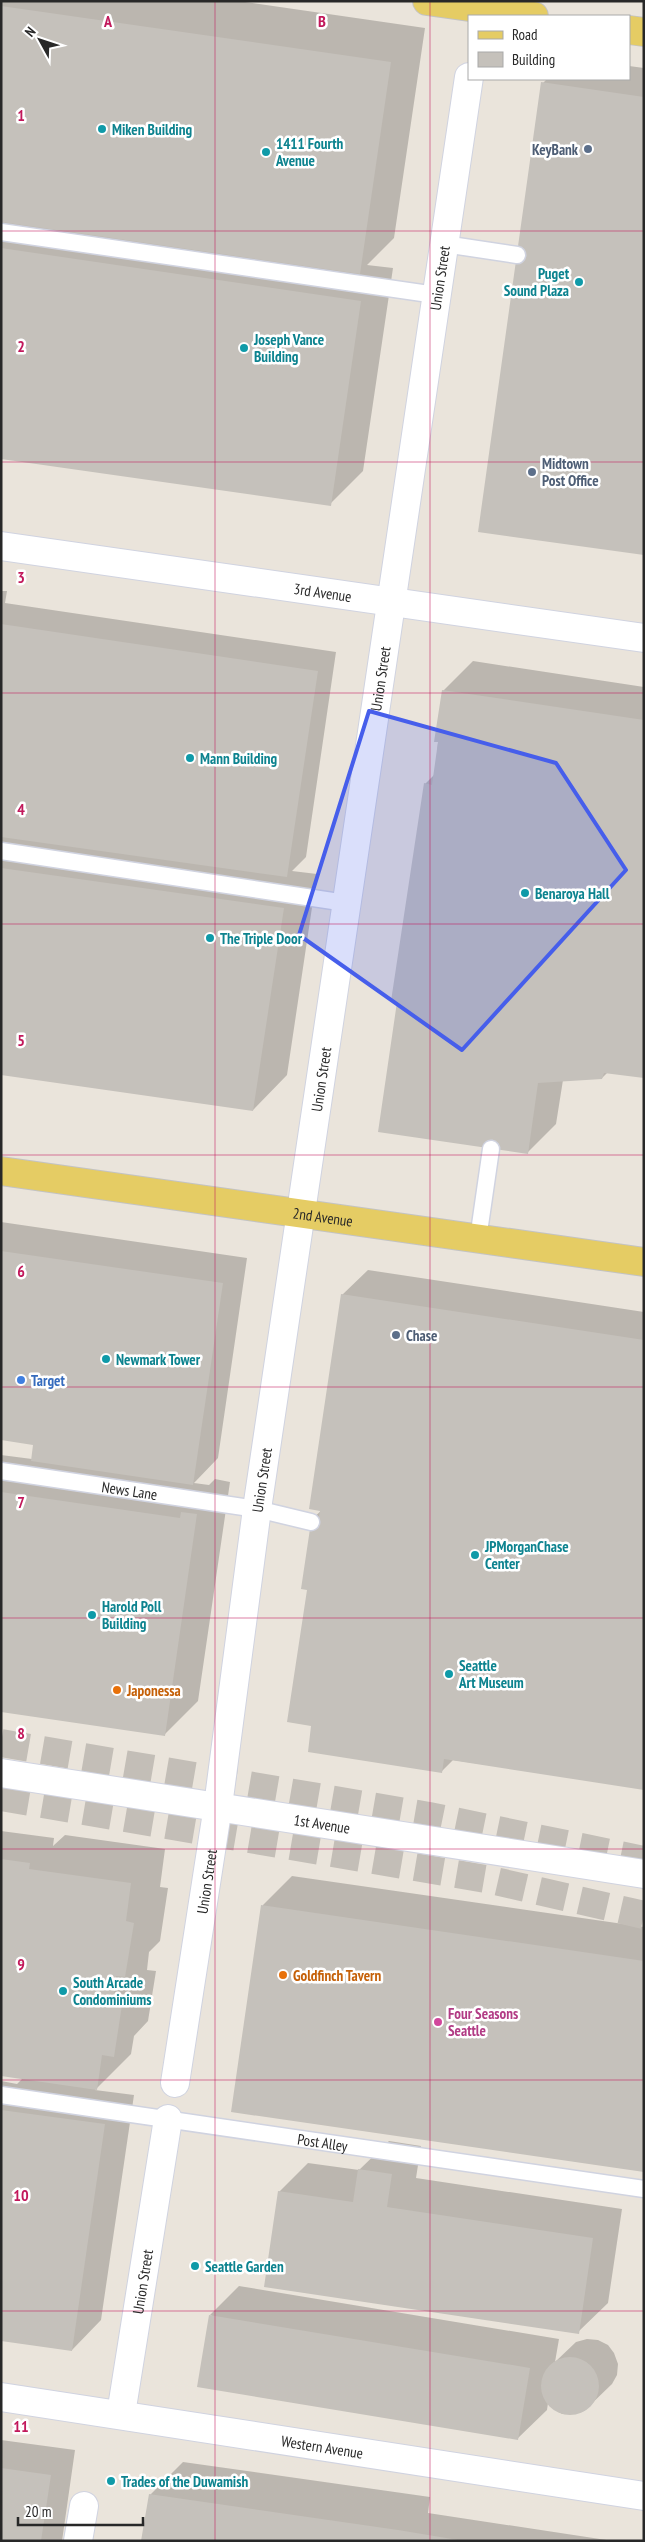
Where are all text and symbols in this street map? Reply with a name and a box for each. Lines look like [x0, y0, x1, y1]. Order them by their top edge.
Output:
text: A [103, 11, 113, 31]
text: B [318, 11, 326, 31]
north arrow [15, 15, 65, 65]
legend [468, 15, 630, 80]
text: N [21, 23, 39, 40]
text: Road [512, 25, 538, 44]
text: Building [512, 50, 555, 69]
text: 1 [17, 105, 25, 125]
place label: Miken Building [112, 120, 192, 139]
marker: Miken Building [96, 123, 108, 135]
place label: 1411 Fourth Avenue [275, 134, 344, 170]
place label: KeyBank [532, 140, 579, 159]
marker: KeyBank [582, 143, 594, 155]
marker: 1411 Fourth Avenue [260, 146, 272, 158]
street label: Union Street [425, 244, 453, 312]
place label: Puget Sound Plaza [504, 264, 570, 300]
marker: Puget Sound Plaza [573, 276, 585, 288]
place label: Joseph Vance Building [253, 330, 324, 366]
text: 2 [17, 336, 25, 356]
marker: Joseph Vance Building [238, 342, 250, 354]
place label: Midtown Post Office [542, 454, 599, 490]
marker: Midtown Post Office [526, 466, 538, 478]
text: 3 [17, 567, 25, 587]
street label: 3rd Avenue [293, 579, 353, 606]
street label: Union Street [366, 645, 394, 712]
place label: Mann Building [200, 749, 278, 768]
marker: Mann Building [184, 752, 196, 764]
text: 4 [17, 799, 25, 819]
place label: Benaroya Hall [535, 884, 610, 903]
marker: Benaroya Hall [519, 887, 531, 899]
place label: The Triple Door [220, 929, 303, 948]
marker: The Triple Door [204, 932, 216, 944]
text: 5 [17, 1030, 25, 1050]
street label: Union Street [306, 1046, 335, 1113]
street label: 2nd Avenue [291, 1203, 354, 1230]
text: 6 [17, 1261, 25, 1281]
place label: Chase [406, 1326, 437, 1345]
marker: Chase [390, 1329, 402, 1341]
place label: Newmark Tower [116, 1350, 201, 1369]
marker: Newmark Tower [100, 1353, 112, 1365]
place label: Target [31, 1371, 65, 1390]
marker: Target [15, 1374, 27, 1386]
street label: Union Street [247, 1446, 275, 1513]
street label: News Lane [100, 1477, 159, 1504]
text: 7 [17, 1492, 25, 1512]
place label: JPMorganChase Center [484, 1537, 569, 1573]
marker: JPMorganChase Center [469, 1549, 481, 1561]
place label: Harold Poll Building [102, 1597, 162, 1633]
marker: Harold Poll Building [86, 1609, 98, 1621]
place label: Seattle Art Museum [458, 1656, 524, 1692]
marker: Seattle Art Museum [443, 1668, 455, 1680]
place label: Japonessa [126, 1681, 181, 1700]
marker: Japonessa [111, 1684, 123, 1696]
text: 8 [17, 1723, 25, 1743]
street label: 1st Avenue [293, 1810, 352, 1837]
street label: Union Street [192, 1848, 221, 1915]
text: 9 [17, 1954, 25, 1974]
place label: Goldfinch Tavern [293, 1966, 381, 1985]
marker: Goldfinch Tavern [277, 1969, 289, 1981]
place label: South Arcade Condominiums [73, 1973, 152, 2009]
marker: South Arcade Condominiums [57, 1985, 69, 1997]
place label: Four Seasons Seattle [448, 2004, 518, 2040]
marker: Four Seasons Seattle [432, 2016, 444, 2028]
street label: Post Alley [296, 2129, 349, 2155]
text: 10 [13, 2185, 29, 2205]
street label: Union Street [128, 2248, 157, 2315]
place label: Seattle Garden [205, 2257, 284, 2276]
marker: Seattle Garden [189, 2260, 201, 2272]
text: 11 [13, 2416, 29, 2436]
street label: Western Avenue [280, 2431, 364, 2462]
place label: Trades of the Duwamish [121, 2472, 248, 2491]
marker: Trades of the Duwamish [105, 2475, 117, 2487]
scale bar [18, 2494, 142, 2526]
text: 20 m [25, 2502, 51, 2521]

